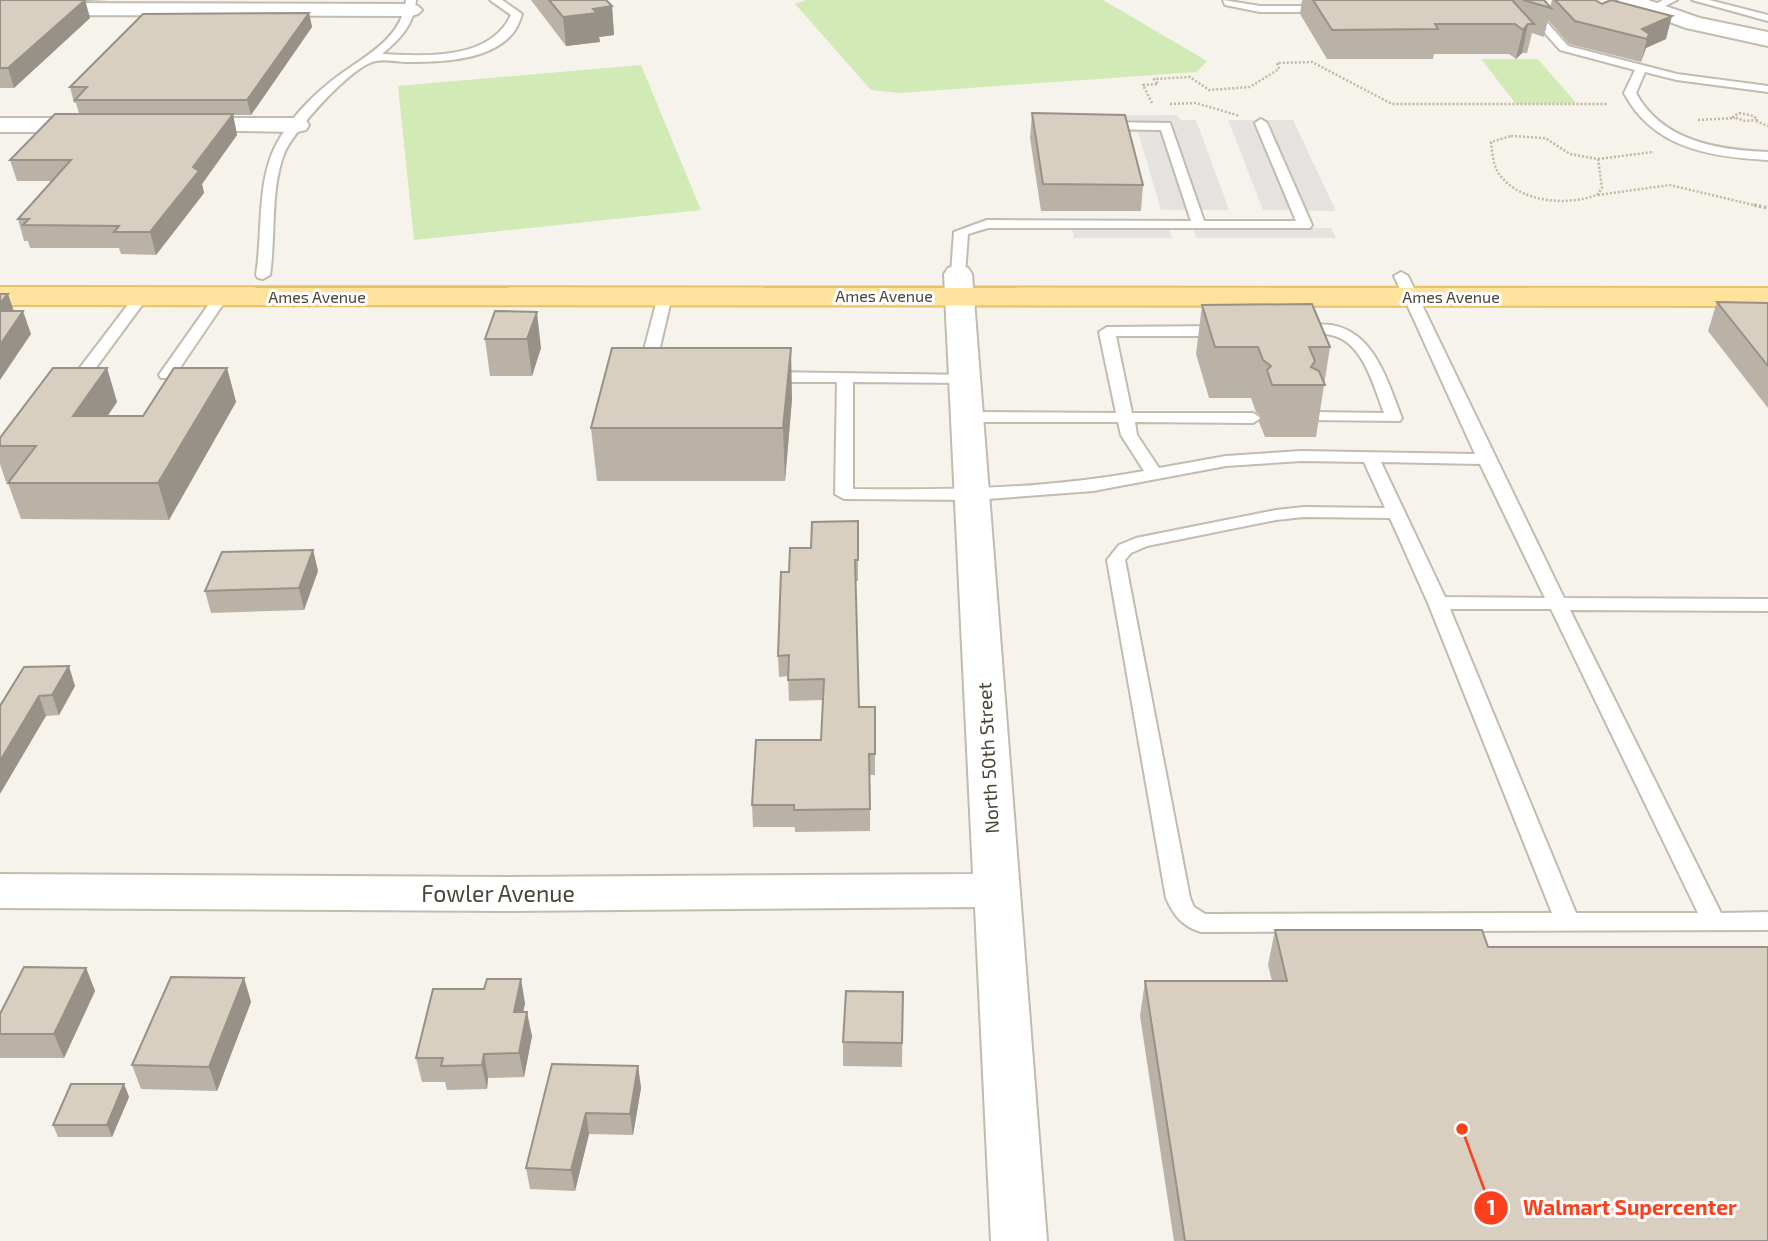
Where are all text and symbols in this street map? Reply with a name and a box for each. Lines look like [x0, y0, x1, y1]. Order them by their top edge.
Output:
street label: Ames Avenue [835, 286, 933, 305]
street label: Ames Avenue [268, 287, 366, 306]
street label: Ames Avenue [1402, 287, 1500, 306]
street label: North 50th Street [972, 682, 1003, 834]
street label: Fowler Avenue [421, 879, 575, 907]
callout: Walmart Supercenter [1474, 1187, 1751, 1229]
text: 1 [1486, 1194, 1496, 1219]
text: Walmart Supercenter [1523, 1194, 1737, 1219]

